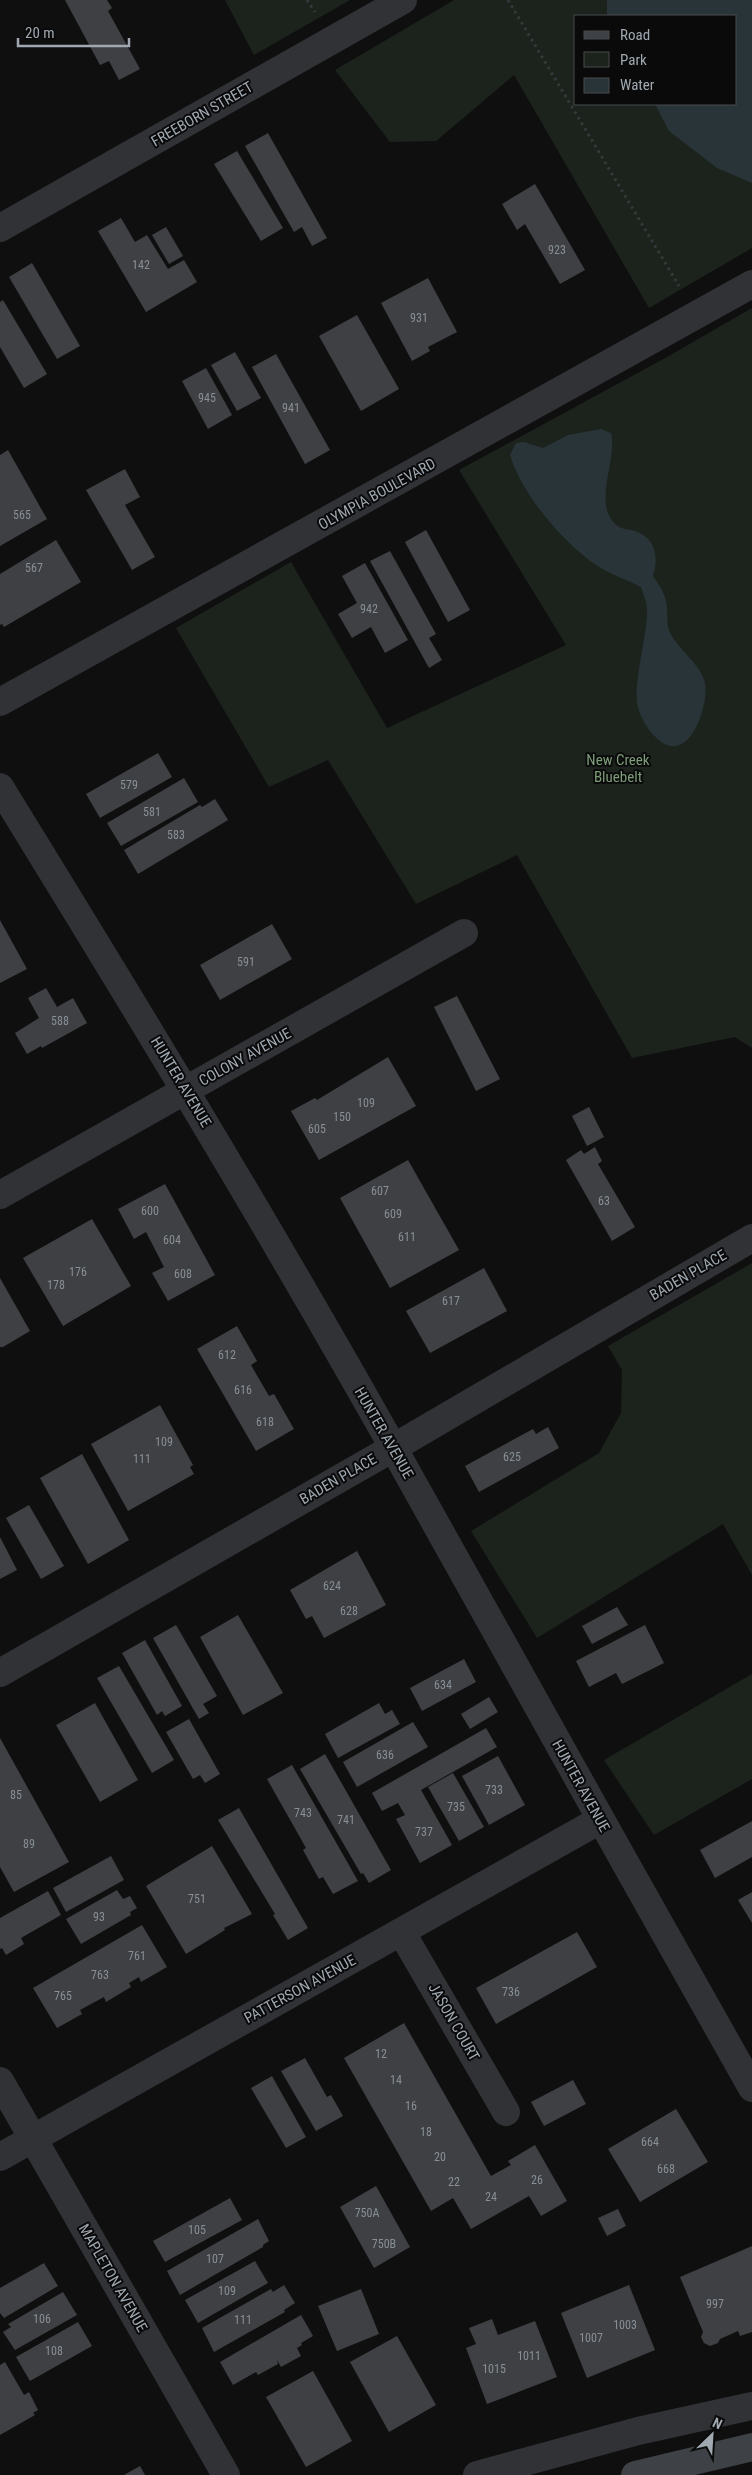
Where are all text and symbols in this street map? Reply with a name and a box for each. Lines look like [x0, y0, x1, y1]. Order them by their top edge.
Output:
scale bar [18, 15, 129, 47]
legend [574, 15, 737, 105]
text: 20 m [25, 24, 55, 42]
text: Road [620, 26, 650, 44]
text: Park [620, 51, 647, 69]
text: Water [620, 76, 655, 94]
street label: FREEBORN STREET [148, 78, 256, 150]
house number: 923 [548, 243, 566, 257]
house number: 142 [132, 258, 150, 272]
house number: 931 [410, 311, 428, 325]
house number: 945 [198, 391, 216, 405]
house number: 941 [282, 401, 300, 415]
street label: OLYMPIA BOULEVARD [315, 454, 439, 534]
house number: 565 [13, 508, 31, 522]
house number: 567 [25, 561, 43, 575]
house number: 942 [360, 602, 378, 616]
park label: New Creek Bluebelt [586, 751, 650, 786]
house number: 579 [120, 778, 138, 792]
house number: 581 [143, 805, 161, 819]
house number: 583 [167, 828, 185, 842]
house number: 591 [237, 955, 255, 969]
house number: 588 [51, 1014, 69, 1028]
street label: COLONY AVENUE [196, 1024, 294, 1090]
street label: HUNTER AVENUE [147, 1033, 215, 1131]
house number: 109 [357, 1096, 375, 1110]
house number: 150 [333, 1110, 351, 1124]
house number: 605 [308, 1122, 326, 1136]
house number: 607 [371, 1184, 389, 1198]
house number: 63 [598, 1194, 610, 1208]
house number: 600 [141, 1204, 159, 1218]
house number: 609 [384, 1207, 402, 1221]
house number: 611 [398, 1230, 416, 1244]
house number: 604 [163, 1233, 181, 1247]
street label: BADEN PLACE [646, 1246, 730, 1304]
house number: 176 [69, 1265, 87, 1279]
house number: 608 [174, 1267, 192, 1281]
house number: 178 [47, 1278, 65, 1292]
house number: 617 [442, 1294, 460, 1308]
house number: 612 [218, 1348, 236, 1362]
house number: 616 [234, 1383, 252, 1397]
street label: HUNTER AVENUE [351, 1384, 417, 1482]
house number: 618 [256, 1415, 274, 1429]
house number: 109 [155, 1435, 173, 1449]
street label: BADEN PLACE [296, 1450, 380, 1508]
house number: 625 [503, 1450, 521, 1464]
house number: 111 [133, 1452, 151, 1466]
house number: 624 [323, 1579, 341, 1593]
house number: 628 [340, 1604, 358, 1618]
house number: 634 [434, 1678, 452, 1692]
street label: HUNTER AVENUE [548, 1737, 614, 1835]
house number: 636 [376, 1748, 394, 1762]
house number: 733 [485, 1783, 503, 1797]
house number: 85 [10, 1788, 22, 1802]
house number: 735 [447, 1800, 465, 1814]
house number: 743 [294, 1806, 312, 1820]
house number: 741 [337, 1813, 355, 1827]
house number: 737 [415, 1825, 433, 1839]
house number: 89 [23, 1837, 35, 1851]
house number: 751 [188, 1892, 206, 1906]
house number: 93 [93, 1910, 105, 1924]
house number: 761 [128, 1949, 146, 1963]
street label: PATTERSON AVENUE [241, 1951, 359, 2027]
house number: 763 [91, 1968, 109, 1982]
street label: JASON COURT [425, 1980, 483, 2064]
house number: 736 [502, 1985, 520, 1999]
house number: 765 [54, 1989, 72, 2003]
house number: 12 [375, 2047, 387, 2061]
house number: 14 [390, 2073, 402, 2087]
house number: 16 [405, 2099, 417, 2113]
house number: 18 [420, 2125, 432, 2139]
house number: 664 [641, 2135, 659, 2149]
house number: 20 [434, 2150, 446, 2164]
house number: 668 [657, 2162, 675, 2176]
house number: 26 [531, 2173, 543, 2187]
house number: 22 [448, 2175, 460, 2189]
house number: 24 [485, 2190, 497, 2204]
house number: 750A [355, 2206, 379, 2220]
street label: MAPLETON AVENUE [75, 2221, 151, 2335]
house number: 105 [188, 2223, 206, 2237]
house number: 750B [372, 2237, 396, 2251]
house number: 107 [206, 2252, 224, 2266]
house number: 109 [218, 2284, 236, 2298]
house number: 997 [706, 2297, 724, 2311]
house number: 106 [33, 2312, 51, 2326]
house number: 111 [234, 2313, 252, 2327]
house number: 1003 [613, 2318, 637, 2332]
house number: 1007 [579, 2331, 603, 2345]
house number: 108 [45, 2344, 63, 2358]
house number: 1011 [517, 2349, 541, 2363]
house number: 1015 [482, 2362, 506, 2376]
north arrow [687, 2410, 737, 2460]
text: N [710, 2414, 725, 2432]

